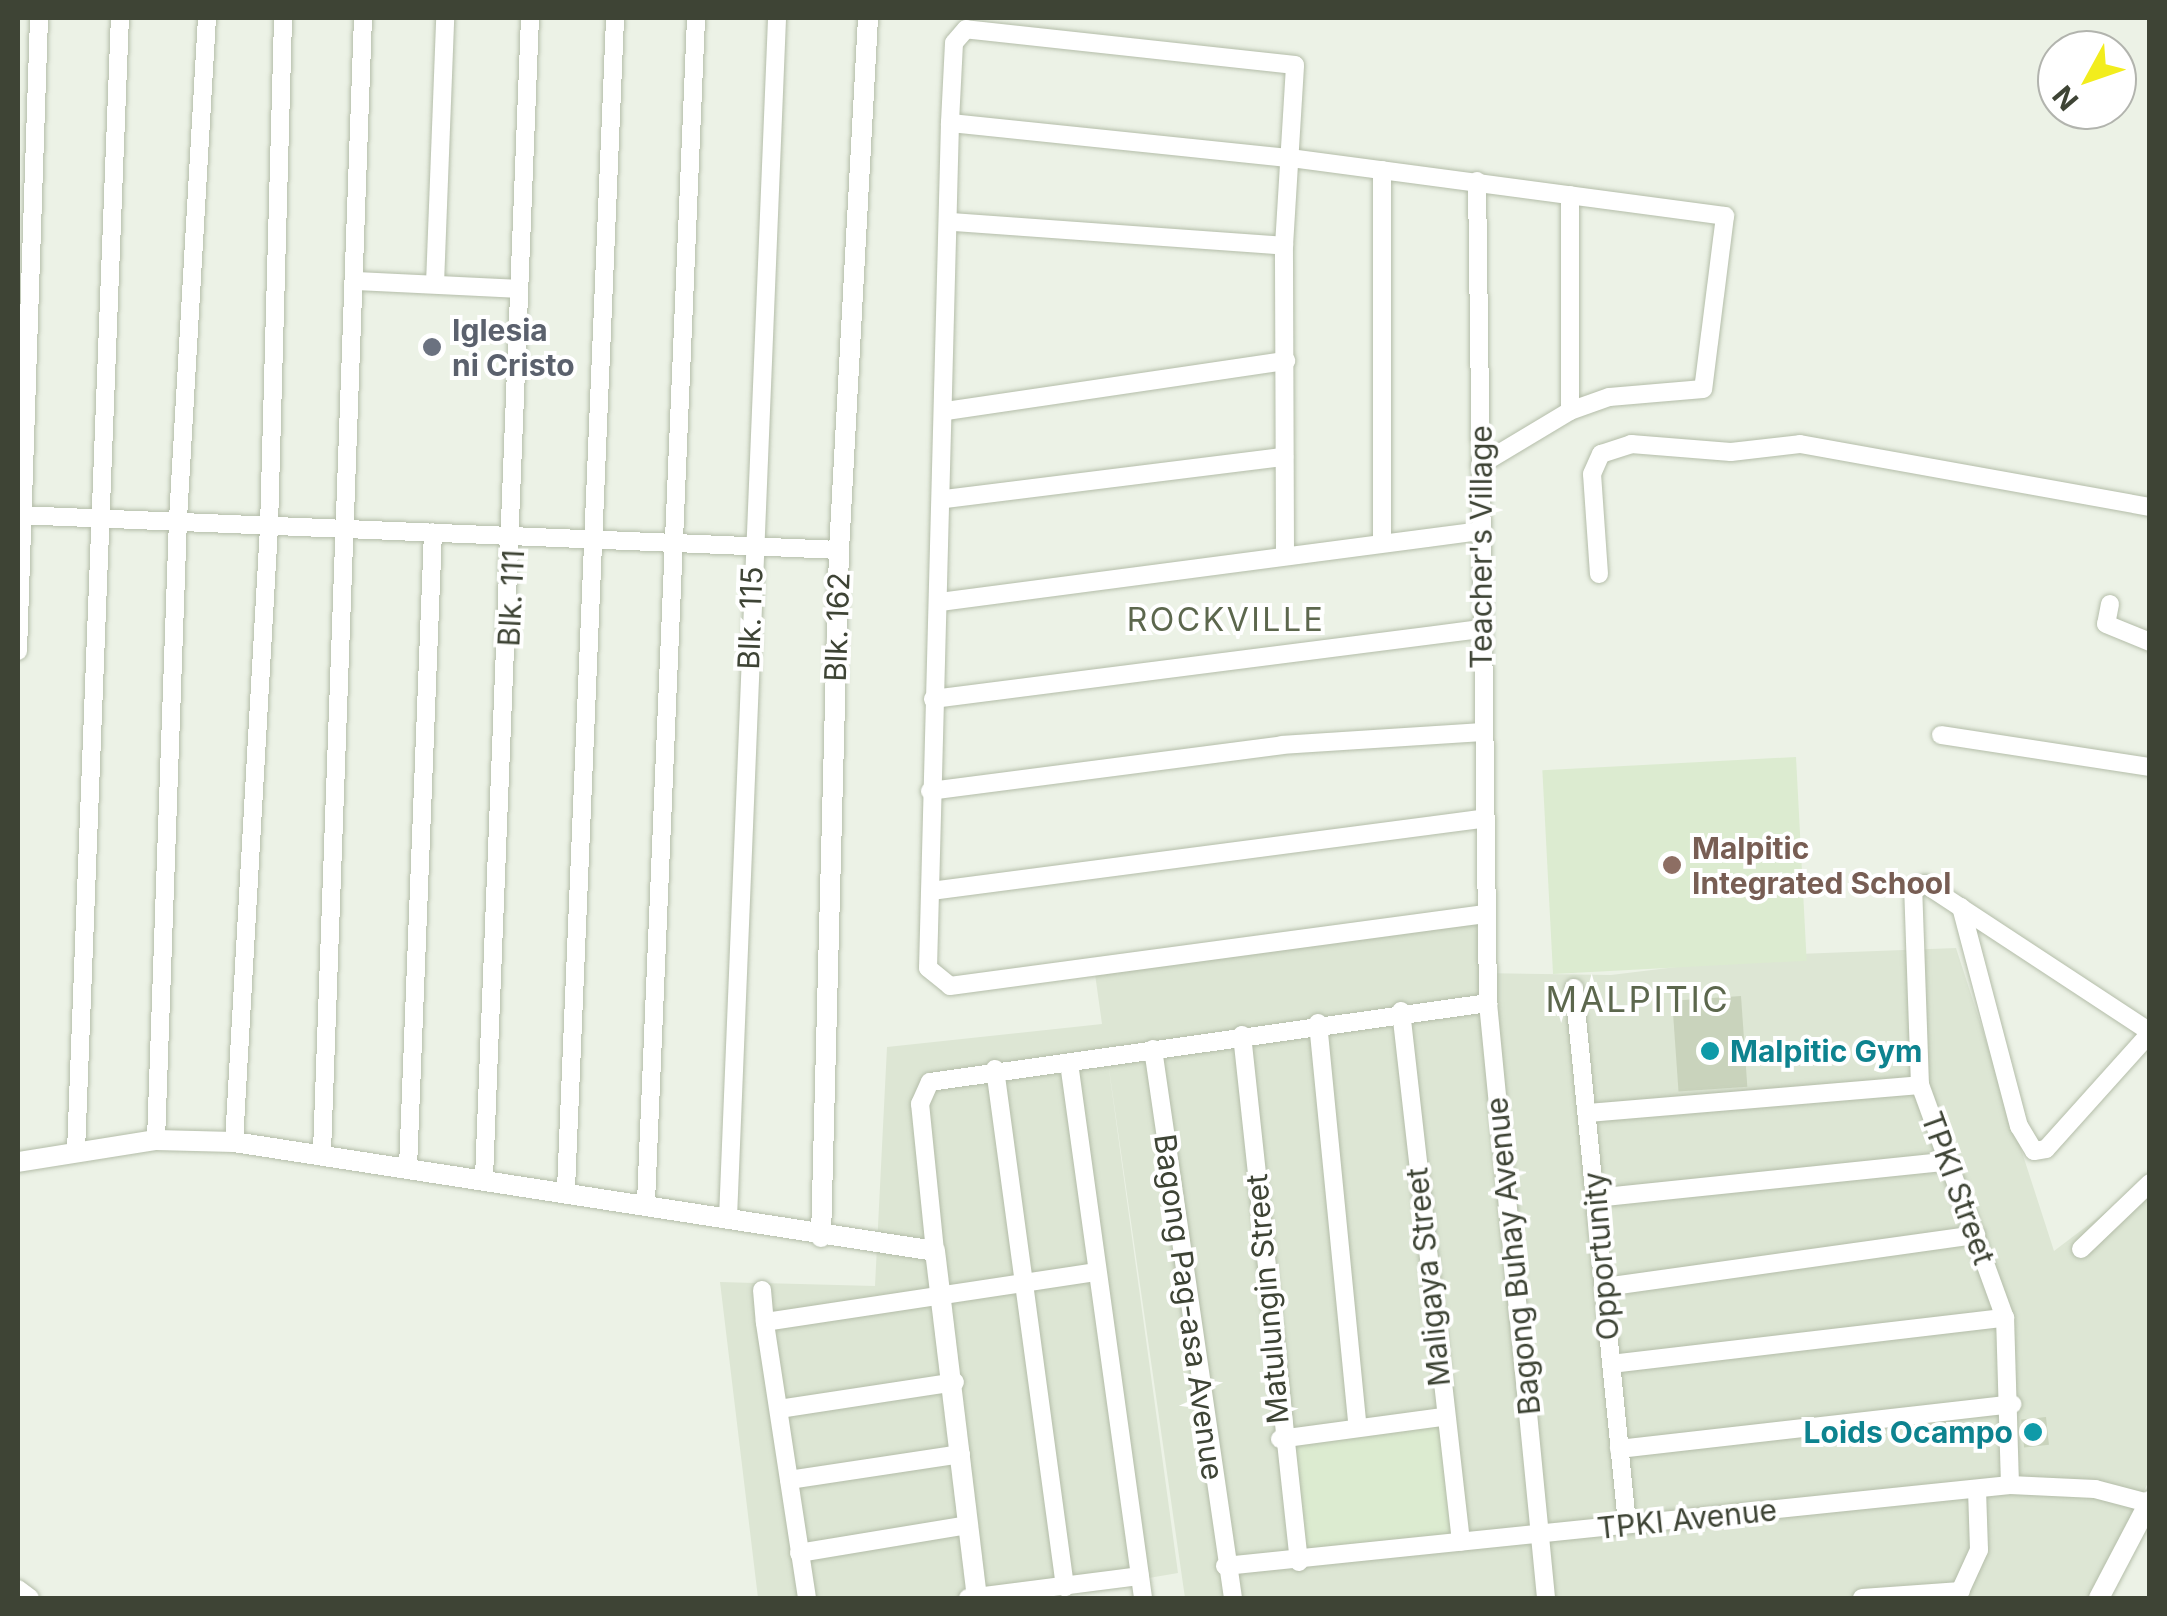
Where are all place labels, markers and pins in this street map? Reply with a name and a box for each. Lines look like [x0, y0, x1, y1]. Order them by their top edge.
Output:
place label: Iglesia ni Cristo [452, 312, 575, 382]
marker: Iglesia ni Cristo [421, 336, 443, 358]
place label: Malpitic Integrated School [1692, 830, 1951, 900]
marker: Malpitic Integrated School [1661, 854, 1683, 876]
place label: Malpitic Gym [1730, 1033, 1922, 1069]
marker: Malpitic Gym [1699, 1040, 1721, 1062]
place label: Loids Ocampo [1804, 1414, 2013, 1450]
marker: Loids Ocampo [2022, 1421, 2044, 1443]

